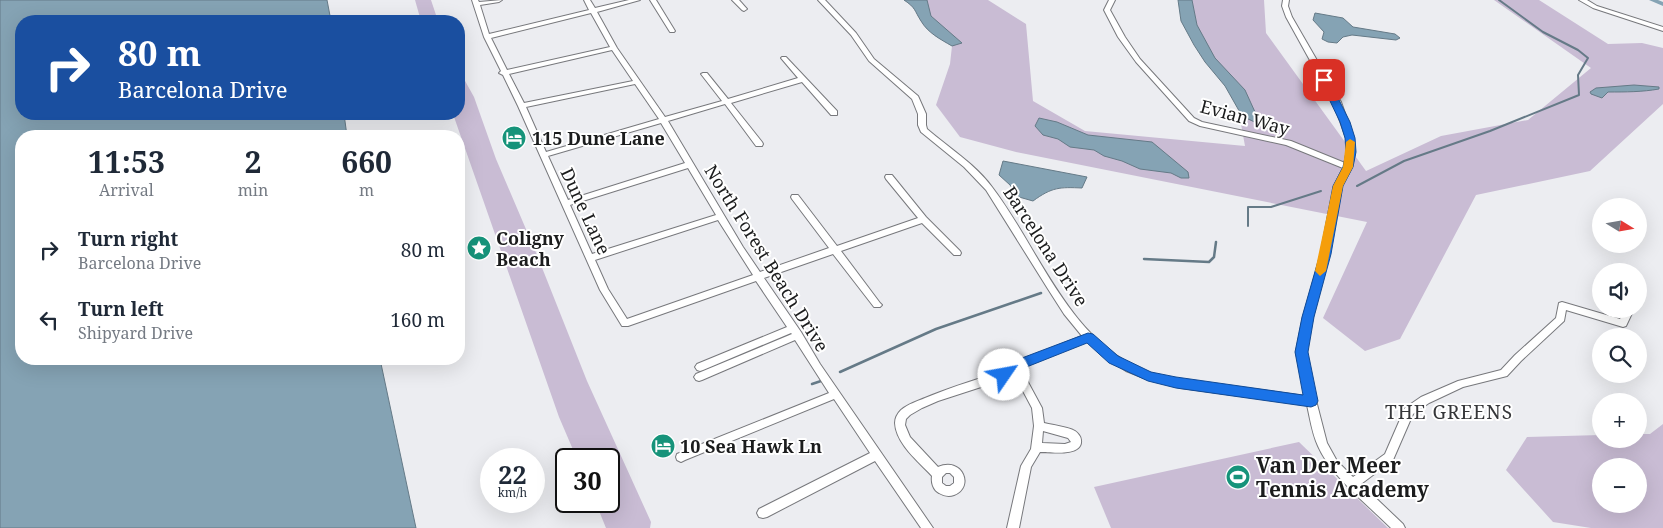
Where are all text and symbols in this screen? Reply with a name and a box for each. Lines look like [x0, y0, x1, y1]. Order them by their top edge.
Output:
text: 80 m [118, 29, 201, 76]
icon: right [35, 35, 100, 100]
pin [1303, 59, 1345, 101]
icon: arrive [1310, 66, 1338, 94]
text: Barcelona Drive [118, 74, 287, 104]
street label: Evian Way [1198, 94, 1293, 141]
hotel icon: 115 Dune Lane [501, 125, 527, 151]
place label: 115 Dune Lane [532, 126, 665, 150]
text: 11:53 [88, 141, 165, 182]
text: 2 [245, 141, 261, 182]
text: 660 [341, 141, 392, 182]
street label: North Forest Beach Drive [699, 160, 835, 356]
street label: Dune Lane [555, 164, 617, 258]
text: Arrival [99, 179, 154, 201]
text: min [238, 179, 268, 201]
text: m [359, 179, 374, 201]
street label: Barcelona Drive [998, 181, 1094, 311]
north arrow [1592, 198, 1648, 252]
map controls [1592, 198, 1647, 513]
text: Turn right [78, 226, 178, 252]
place label: Coligny Beach [496, 226, 564, 271]
place icon: Coligny Beach [466, 235, 492, 261]
icon: right [35, 236, 63, 264]
text: 80 m [401, 237, 445, 263]
text: Barcelona Drive [78, 252, 201, 274]
button: sound [1592, 263, 1647, 318]
text: Turn left [78, 296, 164, 322]
icon: left [35, 306, 63, 334]
text: 160 m [390, 307, 445, 333]
text: Shipyard Drive [78, 322, 193, 344]
button: search [1592, 328, 1647, 383]
position arrow [977, 348, 1029, 400]
button: + [1592, 393, 1647, 448]
district label: THE GREENS [1385, 399, 1513, 425]
hotel icon: 10 Sea Hawk Ln [650, 433, 676, 459]
place label: 10 Sea Hawk Ln [680, 434, 822, 458]
speed limit sign: 30 [555, 448, 620, 513]
place label: Van Der Meer Tennis Academy [1256, 451, 1430, 503]
text: 22 [498, 457, 527, 491]
button: − [1592, 458, 1647, 513]
sports icon: Van Der Meer Tennis Academy [1225, 464, 1251, 490]
text: km/h [498, 484, 527, 501]

